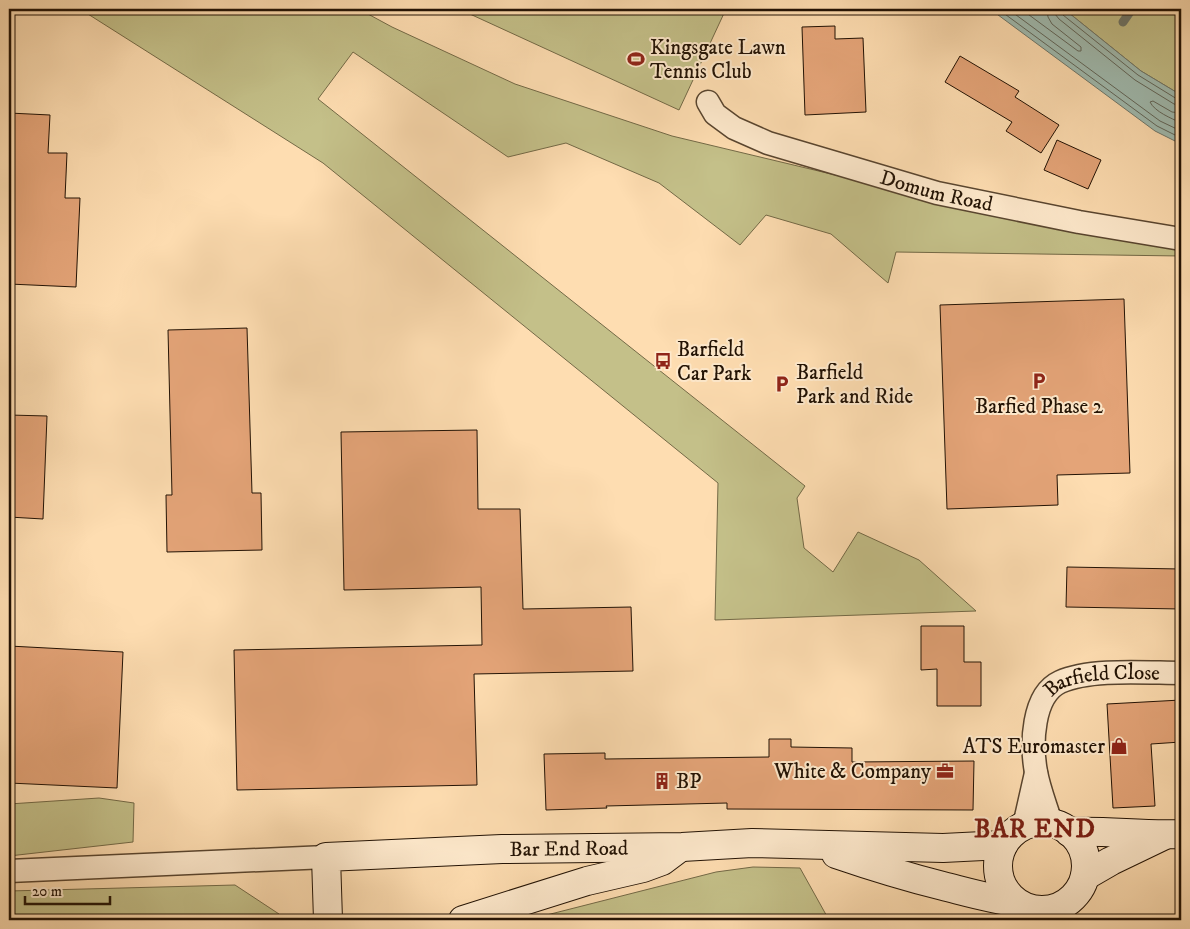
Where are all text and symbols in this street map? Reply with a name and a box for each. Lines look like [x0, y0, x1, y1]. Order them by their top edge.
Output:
place label: Kingsgate Lawn Tennis Club [650, 35, 786, 85]
sports icon: Kingsgate Lawn Tennis Club [626, 49, 646, 69]
street label: Domum Road [877, 165, 996, 218]
place label: Barfield Car Park [677, 337, 752, 387]
bus stop icon: Barfield Car Park [653, 351, 673, 371]
place label: Barfield Park and Ride [796, 360, 913, 410]
parking icon: Barfied Phase 2 [1029, 371, 1049, 391]
parking icon: Barfield Park and Ride [772, 374, 792, 394]
place label: Barfied Phase 2 [975, 394, 1104, 420]
street label: Barfield Close [1038, 660, 1161, 703]
place label: ATS Euromaster [963, 734, 1105, 760]
shop icon: ATS Euromaster [1109, 736, 1129, 756]
place label: White & Company [773, 759, 932, 785]
office icon: White & Company [935, 761, 955, 781]
place label: BP [676, 769, 701, 795]
building icon: BP [652, 771, 672, 791]
district label: BAR END [974, 813, 1096, 846]
street label: Bar End Road [509, 836, 629, 863]
scale bar [25, 874, 110, 906]
text: 20 m [32, 882, 62, 901]

